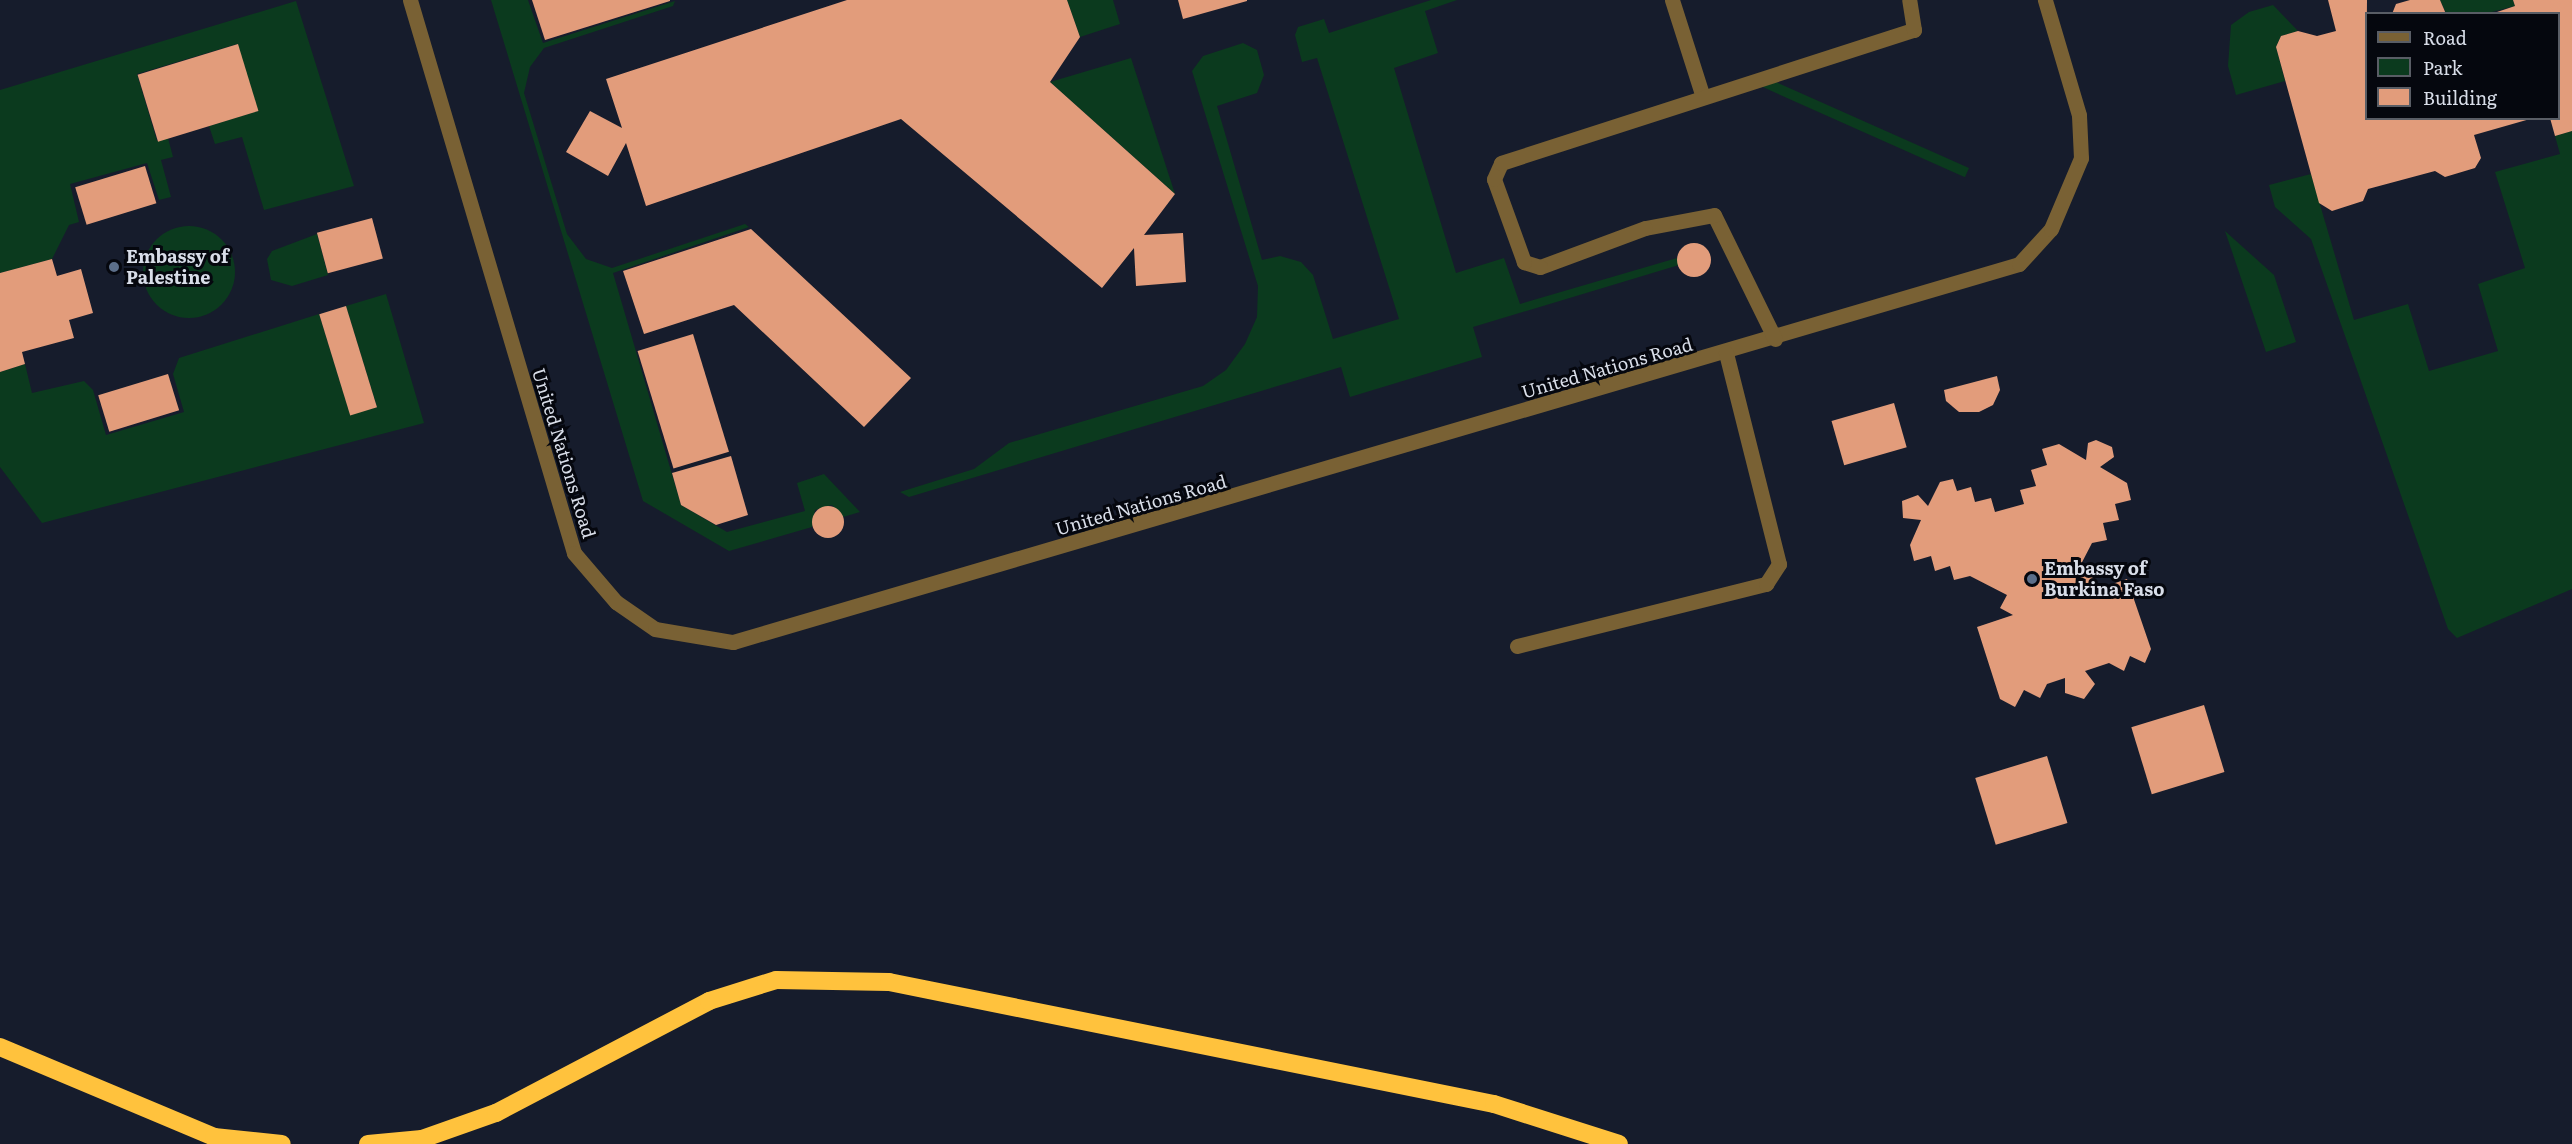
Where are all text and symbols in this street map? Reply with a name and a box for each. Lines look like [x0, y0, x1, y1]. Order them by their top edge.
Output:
legend [2365, 12, 2560, 120]
text: Road [2423, 24, 2467, 51]
text: Park [2423, 54, 2462, 81]
text: Building [2423, 84, 2497, 111]
place label: Embassy of Palestine [126, 246, 229, 288]
marker: Embassy of Palestine [107, 260, 121, 274]
street label: United Nations Road [1519, 333, 1695, 403]
street label: United Nations Road [528, 365, 600, 541]
street label: United Nations Road [1053, 470, 1229, 540]
place label: Embassy of Burkina Faso [2044, 558, 2164, 600]
marker: Embassy of Burkina Faso [2025, 572, 2039, 586]

